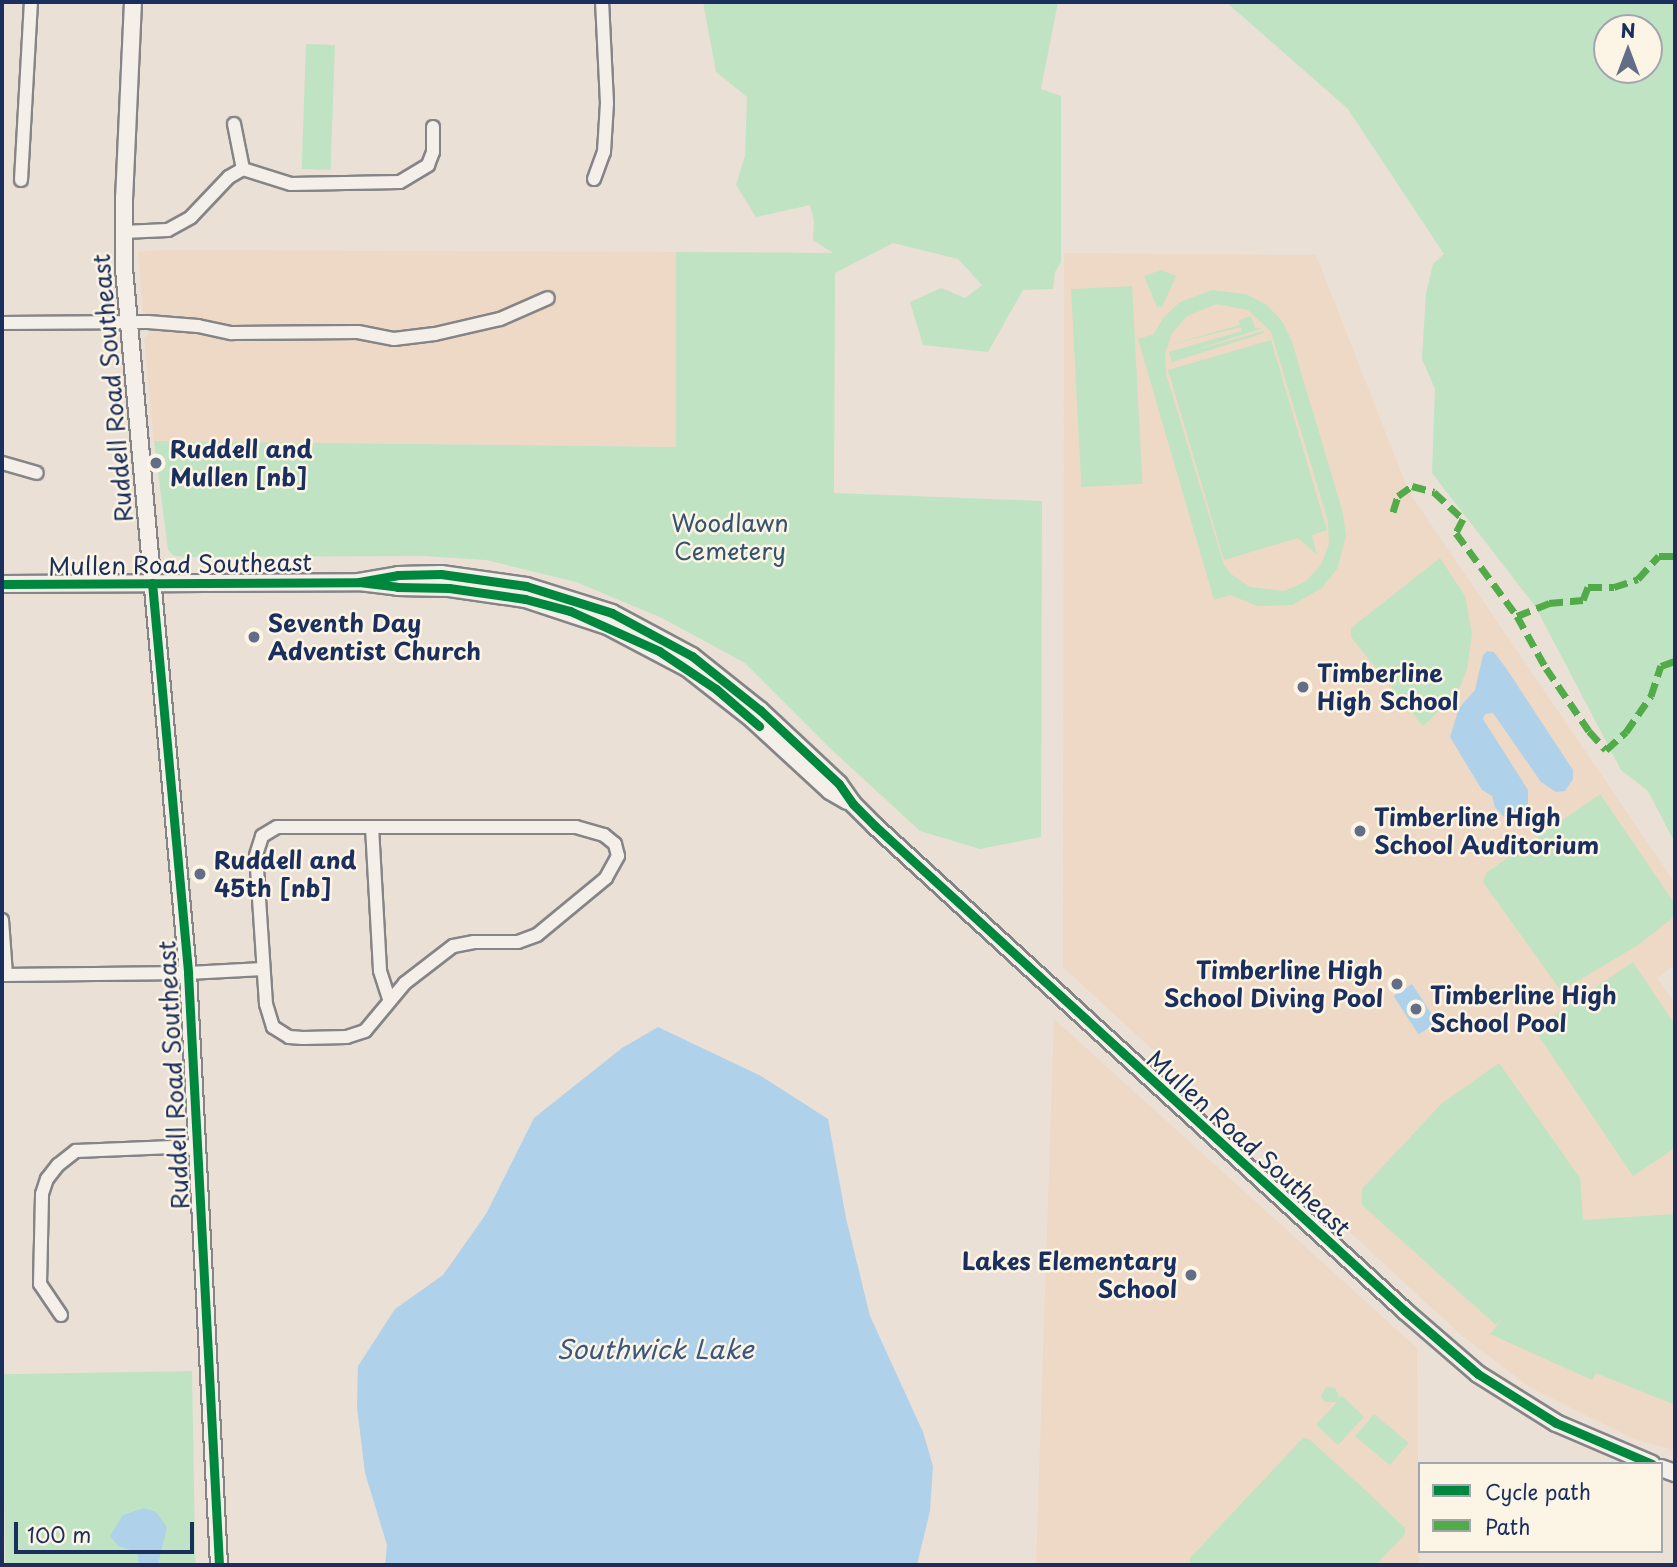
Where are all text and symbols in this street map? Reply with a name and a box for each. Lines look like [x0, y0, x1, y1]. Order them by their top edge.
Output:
north arrow [1593, 14, 1663, 84]
text: N [1620, 16, 1636, 44]
street label: Ruddell Road Southeast [86, 252, 138, 524]
place label: Ruddell and Mullen [nb] [170, 435, 313, 491]
marker: Ruddell and Mullen [nb] [148, 455, 164, 471]
park label: Woodlawn Cemetery [671, 509, 789, 565]
street label: Mullen Road Southeast [47, 547, 313, 581]
place label: Seventh Day Adventist Church [268, 609, 481, 665]
marker: Seventh Day Adventist Church [246, 629, 262, 645]
place label: Timberline High School [1317, 659, 1460, 715]
marker: Timberline High School [1295, 679, 1311, 695]
place label: Timberline High School Auditorium [1374, 803, 1600, 859]
marker: Timberline High School Auditorium [1352, 823, 1368, 839]
place label: Ruddell and 45th [nb] [214, 846, 357, 902]
marker: Ruddell and 45th [nb] [192, 866, 208, 882]
street label: Ruddell Road Southeast [152, 939, 194, 1211]
place label: Timberline High School Diving Pool [1162, 956, 1383, 1012]
marker: Timberline High School Diving Pool [1389, 976, 1405, 992]
place label: Timberline High School Pool [1430, 981, 1619, 1037]
marker: Timberline High School Pool [1408, 1001, 1424, 1017]
street label: Mullen Road Southeast [1141, 1043, 1357, 1243]
place label: Lakes Elementary School [960, 1247, 1177, 1303]
marker: Lakes Elementary School [1183, 1267, 1199, 1283]
water label: Southwick Lake [556, 1333, 754, 1365]
legend [1418, 1462, 1663, 1553]
text: Cycle path [1485, 1475, 1591, 1507]
scale bar [18, 1508, 198, 1552]
text: Path [1485, 1510, 1530, 1542]
text: 100 m [27, 1518, 91, 1550]

